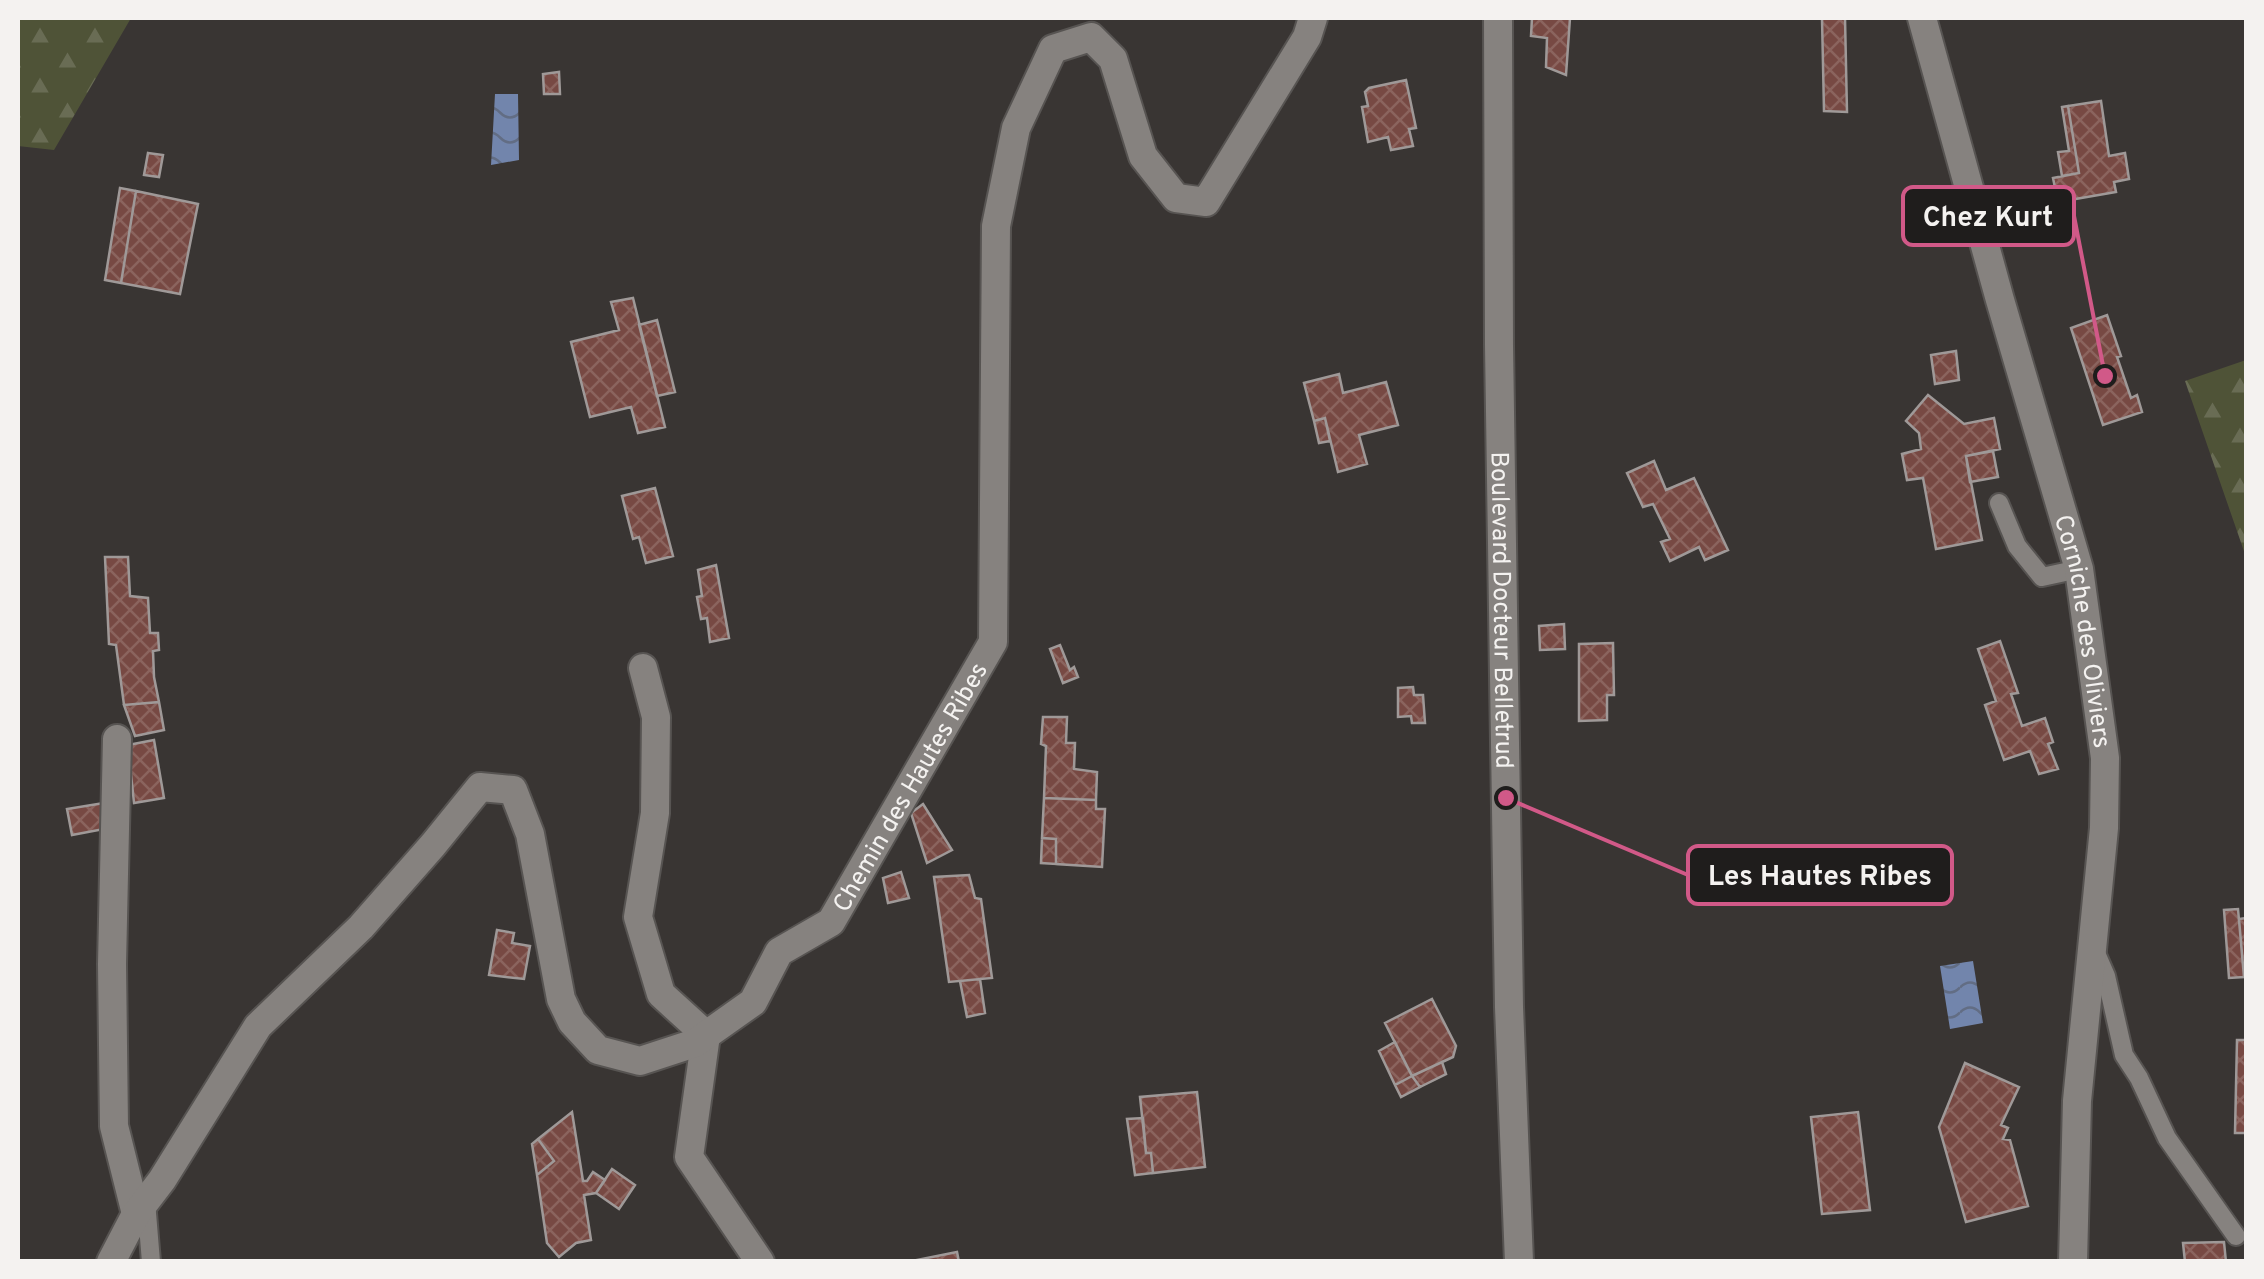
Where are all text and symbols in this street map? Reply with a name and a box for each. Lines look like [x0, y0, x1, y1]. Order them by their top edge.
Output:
callout: Chez Kurt [1903, 187, 2074, 245]
text: Chez Kurt [1923, 201, 2053, 237]
street label: Boulevard Docteur Belletrud [1482, 451, 1518, 769]
street label: Corniche des Oliviers [2045, 511, 2116, 750]
street label: Chemin des Hautes Ribes [827, 658, 997, 919]
callout: Les Hautes Ribes [1688, 846, 1952, 904]
text: Les Hautes Ribes [1708, 860, 1932, 896]

